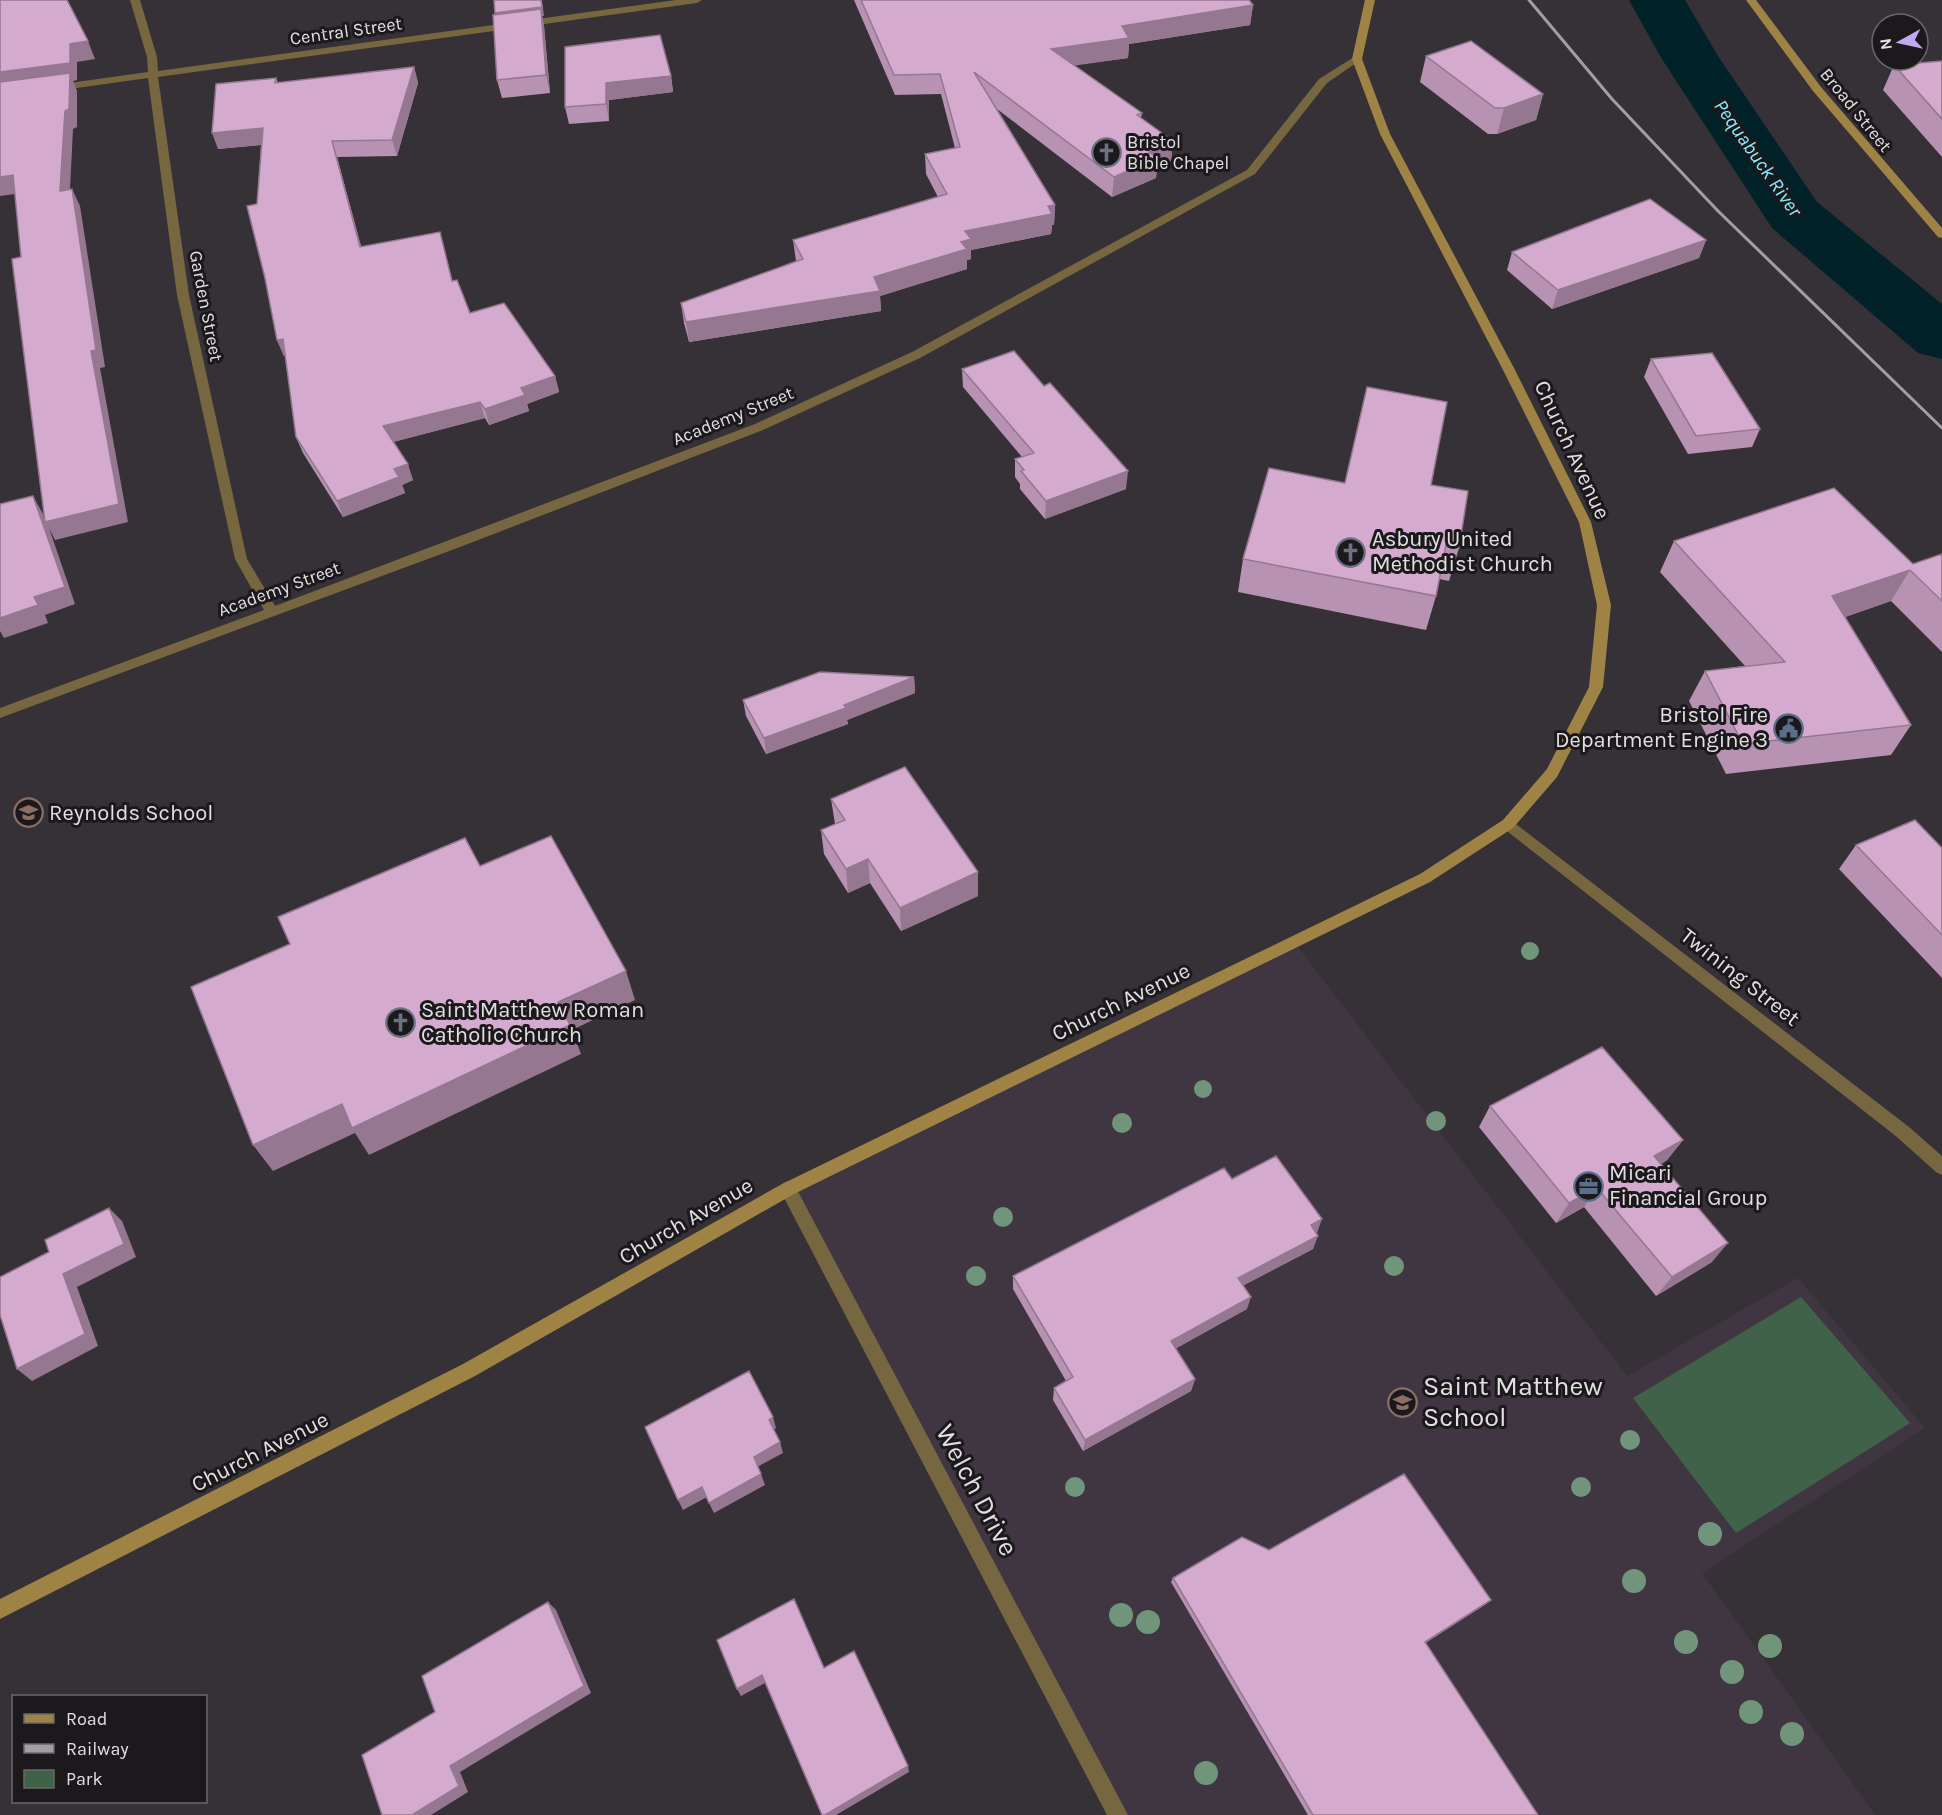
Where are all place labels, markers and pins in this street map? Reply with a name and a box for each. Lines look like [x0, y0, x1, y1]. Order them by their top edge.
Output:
place label: Bristol Bible Chapel [1127, 131, 1229, 174]
church icon: Bristol Bible Chapel [1090, 136, 1122, 168]
place label: Asbury United Methodist Church [1372, 526, 1553, 577]
church icon: Asbury United Methodist Church [1335, 536, 1367, 568]
place label: Bristol Fire Department Engine 3 [1555, 702, 1768, 753]
public building icon: Bristol Fire Department Engine 3 [1773, 712, 1805, 744]
school or university icon: Reynolds School [12, 797, 44, 829]
place label: Reynolds School [49, 800, 213, 826]
place label: Saint Matthew Roman Catholic Church [421, 997, 644, 1048]
church icon: Saint Matthew Roman Catholic Church [384, 1007, 416, 1039]
place label: Micari Financial Group [1609, 1160, 1767, 1211]
office icon: Micari Financial Group [1572, 1170, 1604, 1202]
place label: Saint Matthew School [1423, 1370, 1603, 1433]
school or university icon: Saint Matthew School [1386, 1386, 1418, 1418]

